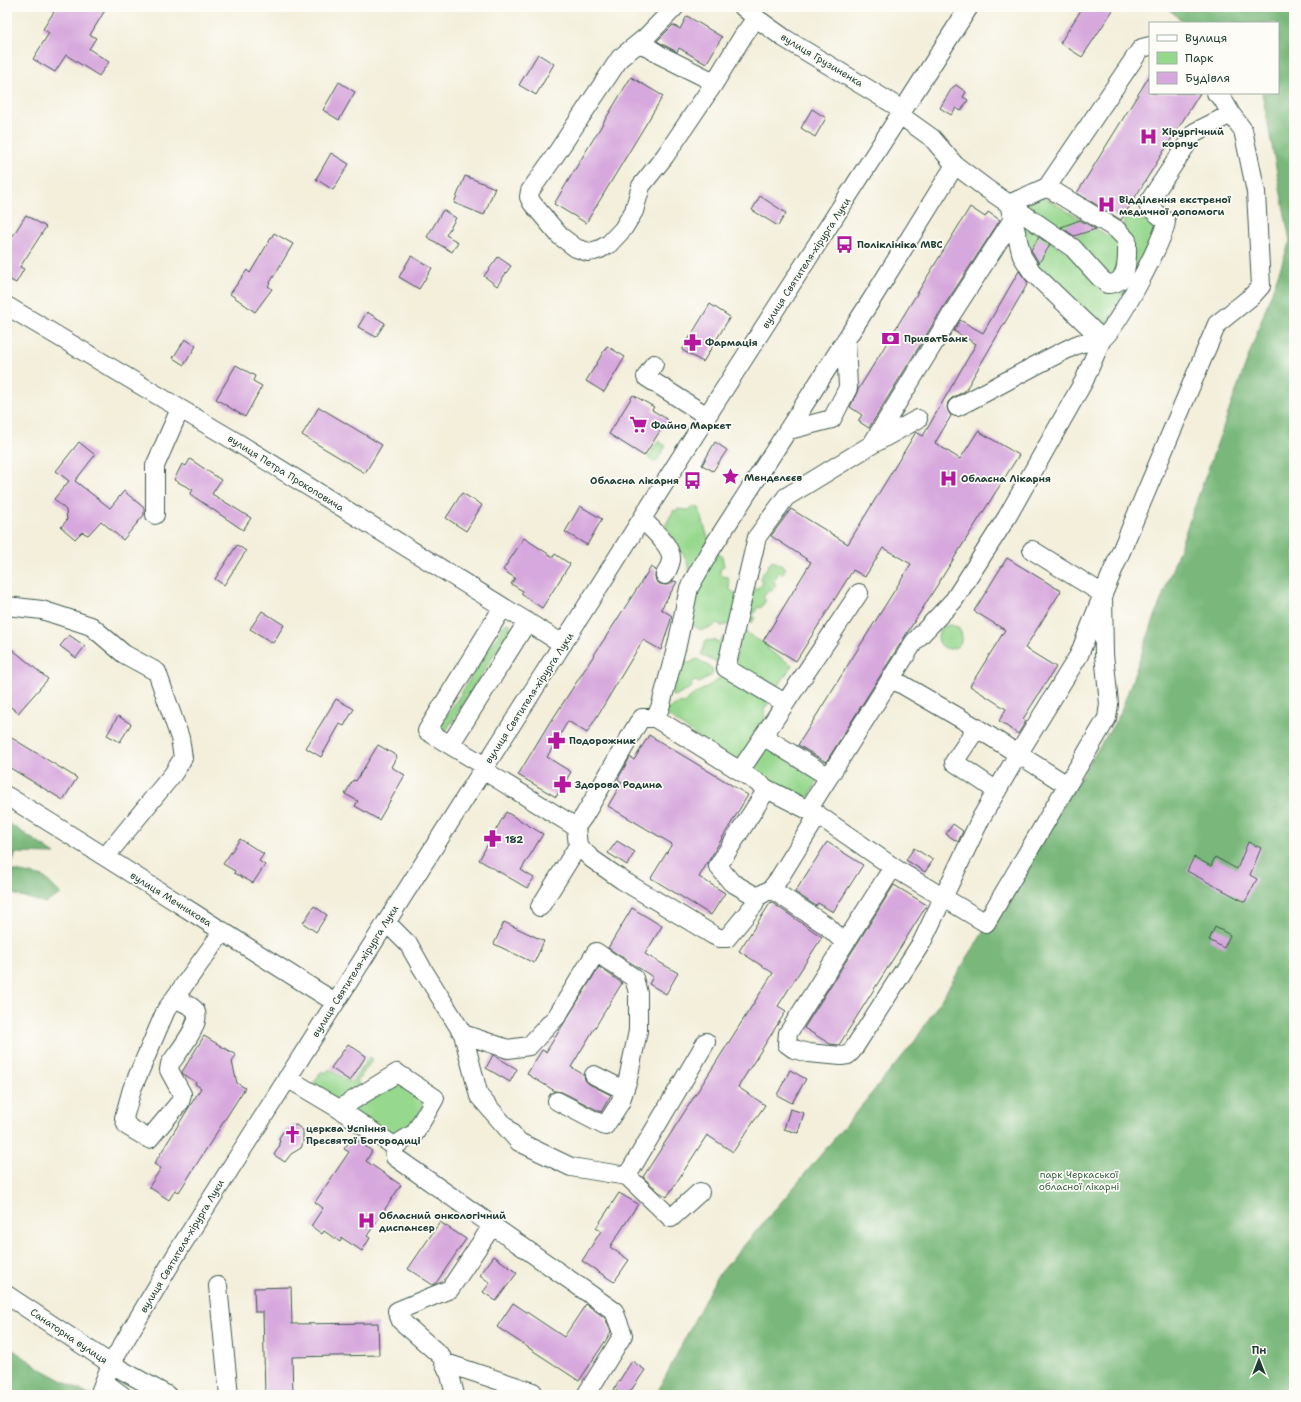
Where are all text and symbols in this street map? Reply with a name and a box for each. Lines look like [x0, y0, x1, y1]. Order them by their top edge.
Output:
legend [1149, 22, 1279, 94]
street label: вулиця Грузиненка [778, 30, 866, 90]
text: Вулиця [1185, 30, 1227, 46]
text: Парк [1185, 50, 1214, 66]
text: Будівля [1185, 70, 1230, 86]
place label: Хірургічний корпус [1162, 125, 1224, 150]
hospital icon: Хірургічний корпус [1139, 127, 1159, 147]
place label: Відділення екстреної медичної допомоги [1119, 193, 1232, 218]
street label: вулиця Святителя-хірурга Луки [759, 195, 853, 331]
hospital icon: Відділення екстреної медичної допомоги [1096, 195, 1116, 215]
bus stop icon: Поліклініка МВС [834, 234, 854, 254]
place label: Поліклініка МВС [857, 238, 943, 251]
bank icon: ПриватБанк [881, 328, 901, 348]
pharmacy icon: Фармація [682, 332, 702, 352]
place label: ПриватБанк [904, 332, 968, 345]
place label: Фармація [705, 336, 758, 349]
supermarket icon: Файно Маркет [628, 415, 648, 435]
place label: Файно Маркет [651, 419, 731, 432]
street label: вулиця Петра Прокоповича [225, 432, 347, 515]
place icon: Менделєєв [721, 467, 741, 487]
hospital icon: Обласна Лікарня [938, 468, 958, 488]
bus stop icon: Обласна лікарня [682, 470, 702, 490]
place label: Менделєєв [744, 471, 802, 484]
place label: Обласна Лікарня [961, 472, 1051, 485]
place label: Обласна лікарня [590, 474, 679, 487]
street label: вулиця Святителя-хірурга Луки [482, 630, 576, 766]
pharmacy icon: Подорожник [546, 730, 566, 750]
place label: Подорожник [569, 734, 637, 747]
pharmacy icon: Здорова Родина [552, 774, 572, 794]
place label: Здорова Родина [575, 778, 662, 791]
pharmacy icon: 182 [482, 829, 502, 849]
place label: 182 [505, 833, 523, 846]
street label: вулиця Мечникова [128, 869, 215, 930]
street label: вулиця Святителя-хірурга Луки [309, 902, 401, 1039]
place label: церква Успіння Пресвятої Богородиці [306, 1122, 421, 1147]
church icon: церква Успіння Пресвятої Богородиці [283, 1124, 303, 1144]
park label: парк Черкаської обласної лікарні [1039, 1168, 1119, 1193]
street label: вулиця Святителя-хірурга Луки [137, 1177, 227, 1315]
place label: Обласний онкологічний диспансер [379, 1209, 506, 1234]
hospital icon: Обласний онкологічний диспансер [356, 1211, 376, 1231]
street label: Санаторна вулиця [28, 1305, 110, 1367]
north arrow [1239, 1340, 1279, 1380]
text: Пн [1252, 1343, 1266, 1358]

